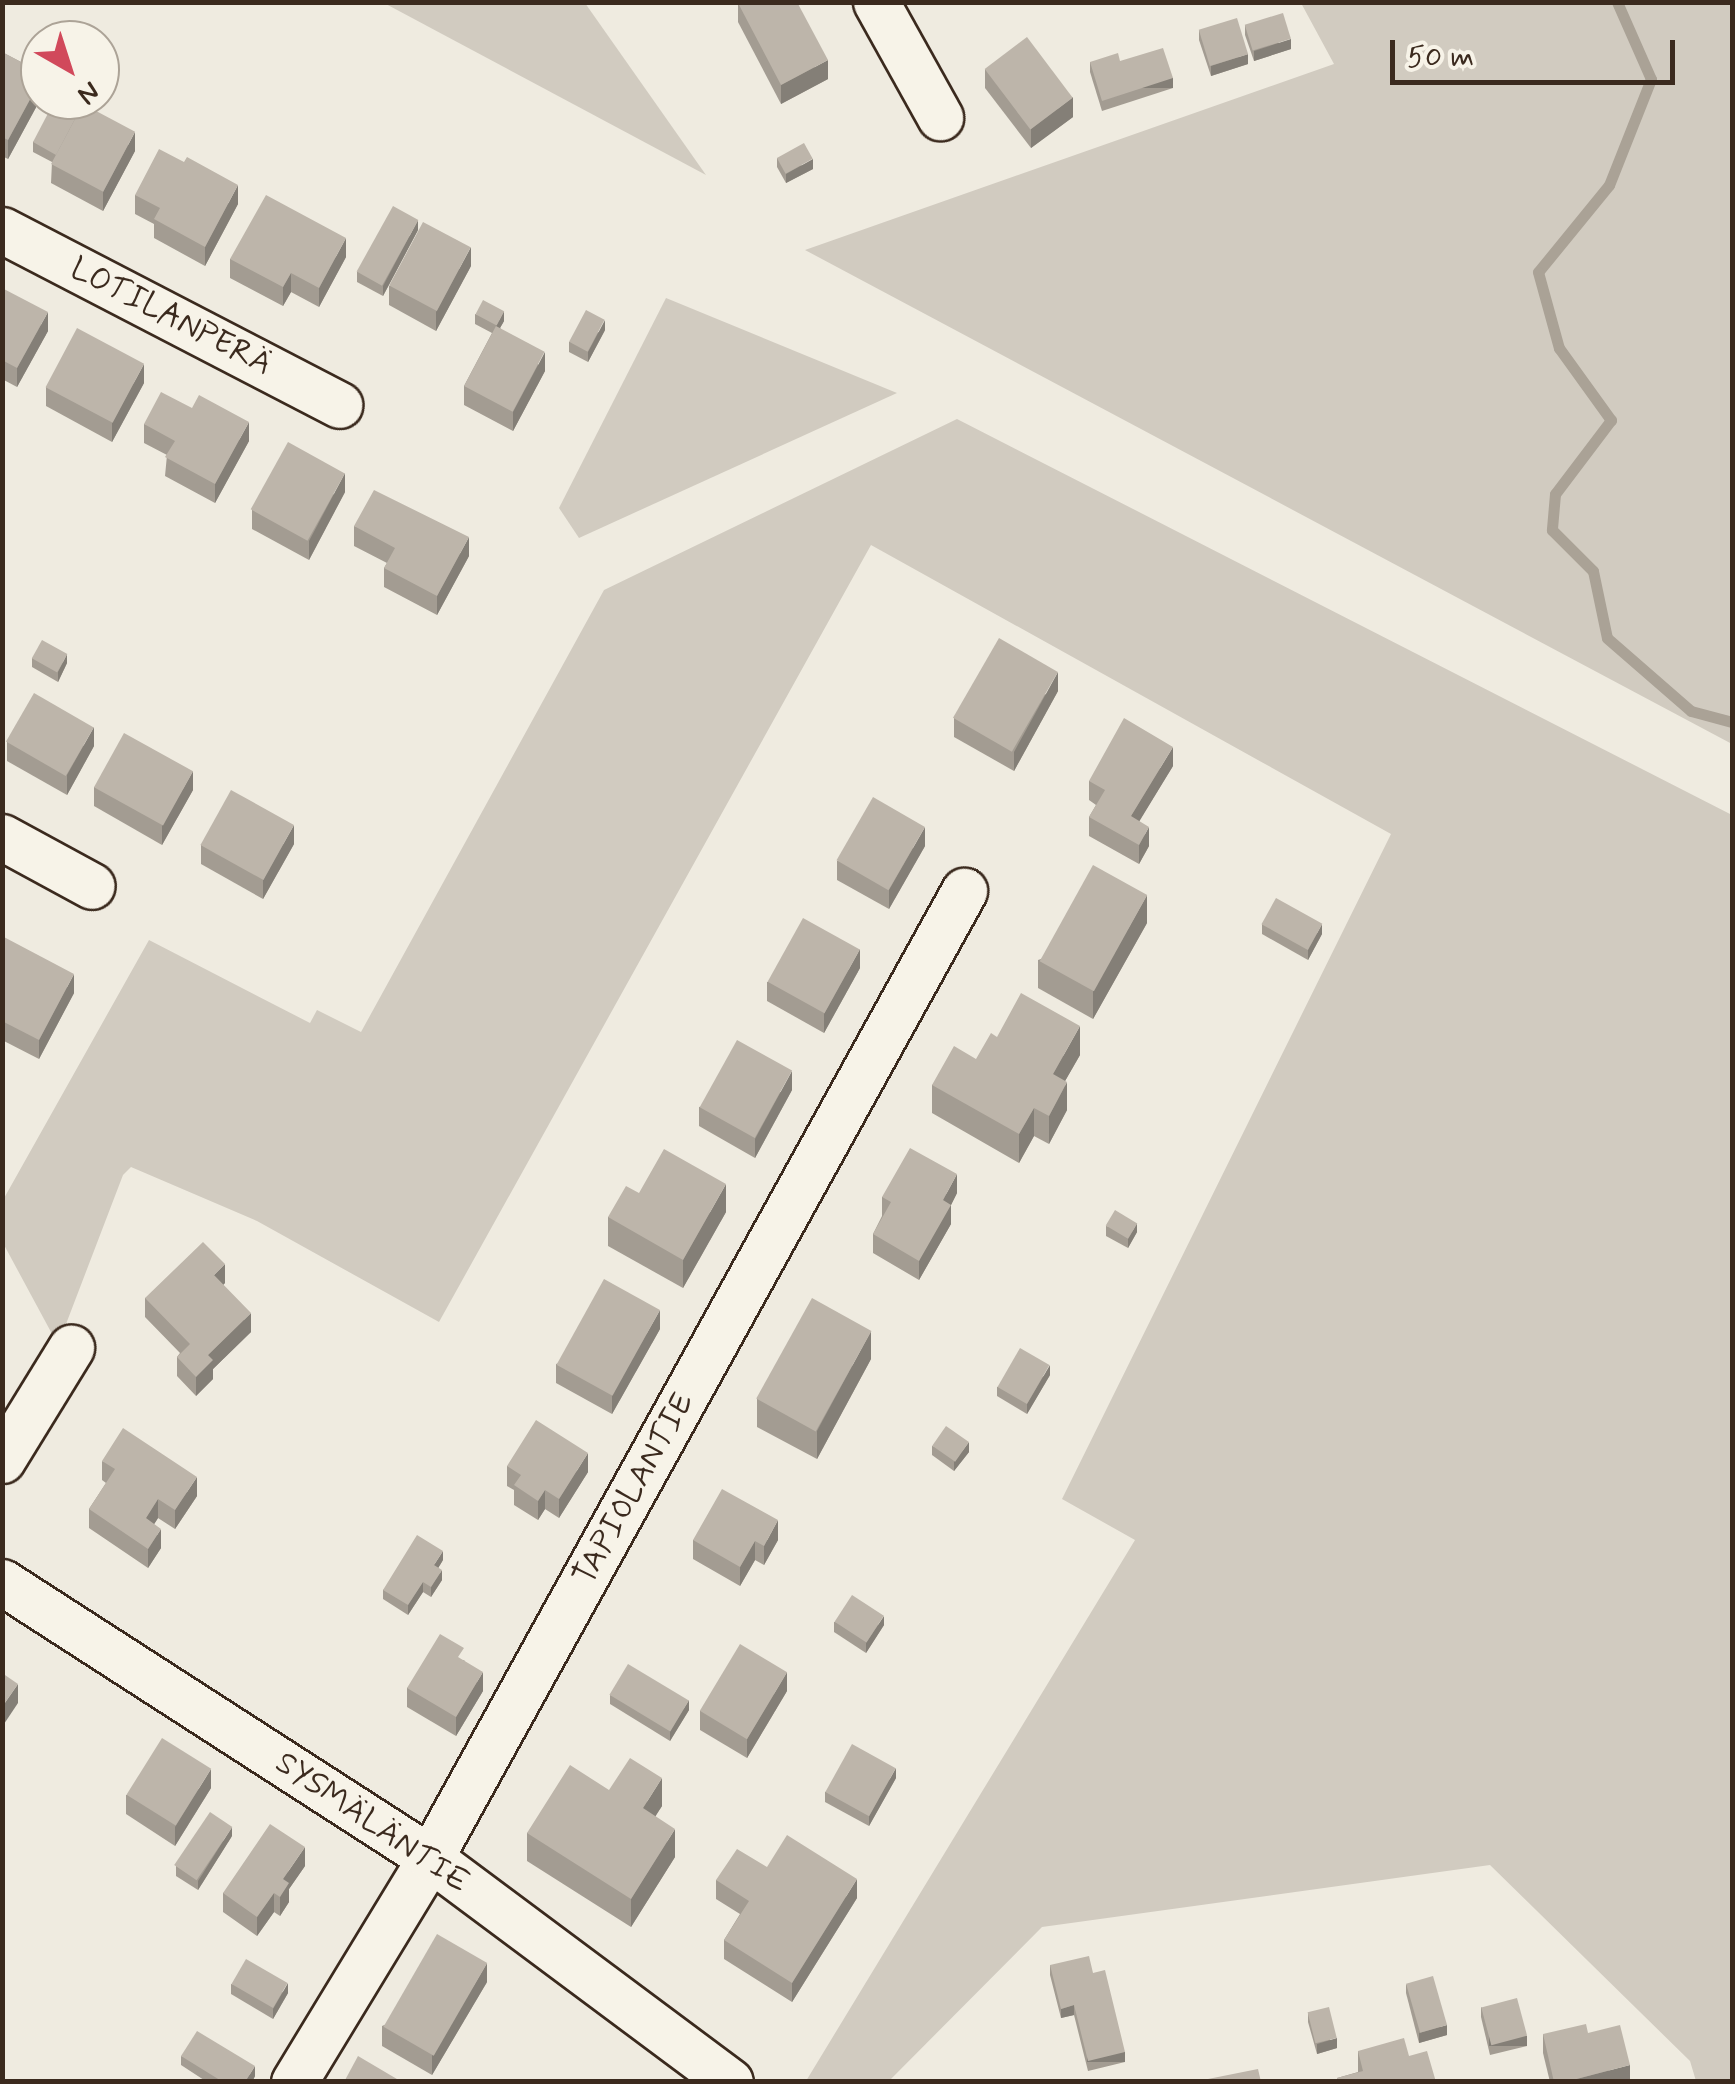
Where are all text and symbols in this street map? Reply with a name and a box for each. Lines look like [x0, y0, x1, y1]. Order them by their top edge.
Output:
north arrow [20, 20, 120, 120]
scale bar [1395, 20, 1680, 82]
text: 50 m [1407, 38, 1474, 77]
text: N [69, 72, 107, 112]
street label: LOTILANPERÄ [64, 250, 278, 384]
street label: TAPIOLANTIE [565, 1386, 703, 1592]
street label: SYSMÄLÄNTIE [268, 1744, 476, 1902]

